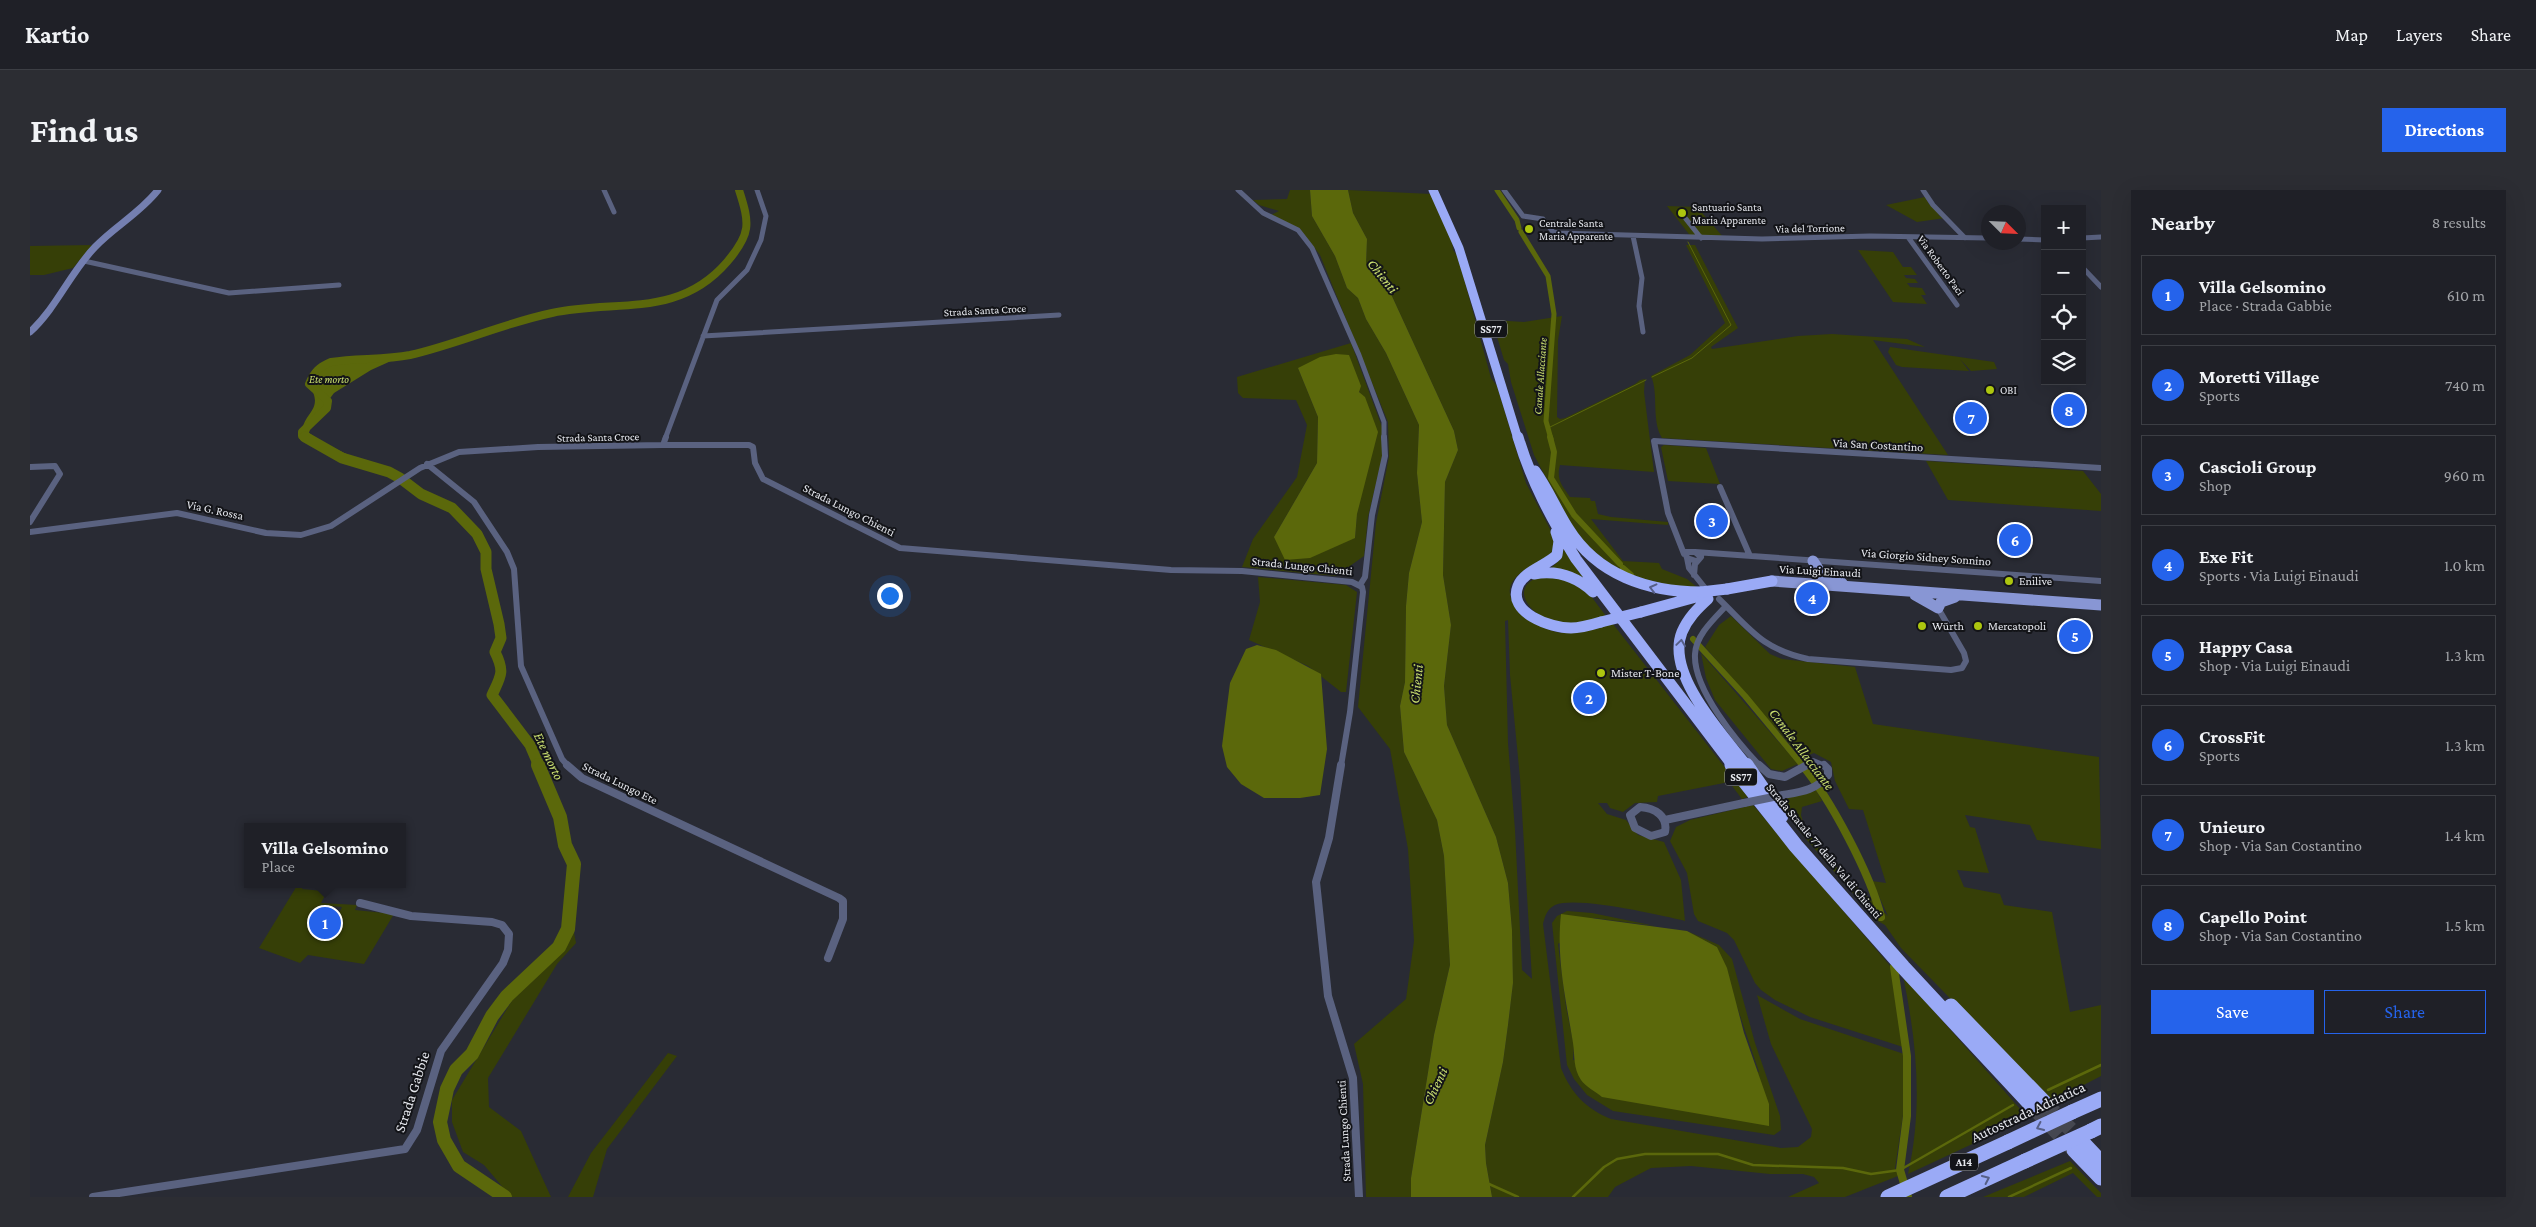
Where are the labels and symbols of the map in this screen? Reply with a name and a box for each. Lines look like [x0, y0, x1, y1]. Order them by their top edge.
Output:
place label: Santuario Santa Maria Apparente [1692, 201, 1766, 227]
north arrow [1981, 205, 2026, 250]
marker: Santuario Santa Maria Apparente [1676, 207, 1688, 219]
place label: Centrale Santa Maria Apparente [1539, 217, 1613, 243]
street label: Via del Torrione [1775, 221, 1845, 235]
marker: Centrale Santa Maria Apparente [1523, 223, 1535, 235]
street label: Via Roberto Paci [1915, 233, 1967, 297]
water label: Chienti [1364, 256, 1402, 296]
street label: Strada Santa Croce [944, 302, 1027, 318]
road number: SS77 [1475, 320, 1507, 338]
water label: Canale Allacciante [1531, 336, 1549, 415]
water label: Ete morto [309, 373, 349, 385]
marker: OBI [1984, 384, 1996, 396]
place label: OBI [2000, 384, 2017, 396]
pin: 8 [2053, 391, 2085, 429]
pin: 7 [1955, 399, 1987, 437]
street label: Strada Santa Croce [557, 430, 639, 444]
street label: Via San Costantino [1832, 436, 1924, 454]
street label: Strada Lungo Chienti [801, 481, 897, 539]
street label: Via G. Rossa [185, 497, 245, 523]
pin: 3 [1696, 502, 1728, 540]
pin: 6 [1999, 521, 2031, 559]
street label: Via Giorgio Sidney Sonnino [1861, 545, 1991, 569]
street label: Strada Lungo Chienti [1251, 554, 1353, 578]
street label: Via Luigi Einaudi [1779, 562, 1861, 580]
place label: Enilive [2019, 574, 2052, 588]
marker: Enilive [2003, 575, 2015, 587]
pin: 4 [1796, 579, 1828, 617]
your location [877, 583, 903, 609]
one-way arrow [1648, 583, 1657, 594]
pin: 5 [2059, 617, 2091, 655]
place label: Würth [1932, 619, 1964, 633]
place label: Mercatopoli [1988, 619, 2046, 633]
marker: Würth [1916, 620, 1928, 632]
marker: Mercatopoli [1972, 620, 1984, 632]
one-way arrow [1675, 639, 1685, 648]
water label: Chienti [1406, 664, 1426, 704]
place label: Mister T-Bone [1611, 666, 1679, 680]
marker: Mister T-Bone [1595, 667, 1607, 679]
pin: 2 [1573, 679, 1605, 717]
water label: Canale Allacciante [1766, 705, 1838, 793]
water label: Ete morto [531, 730, 567, 782]
street label: Strada Lungo Ete [580, 759, 660, 807]
road number: SS77 [1725, 768, 1757, 786]
street label: Strada Statale 77 della Val di Chienti [1763, 781, 1885, 921]
pin: 1 [309, 904, 341, 942]
street label: Strada Gabbie [391, 1049, 433, 1134]
water label: Chienti [1419, 1065, 1451, 1107]
street label: Autostrada Adriatica [1969, 1079, 2088, 1145]
street label: Strada Lungo Chienti [1334, 1080, 1354, 1182]
one-way arrow [2036, 1121, 2045, 1131]
road number: A14 [1950, 1154, 1978, 1170]
one-way arrow [1981, 1175, 1990, 1185]

